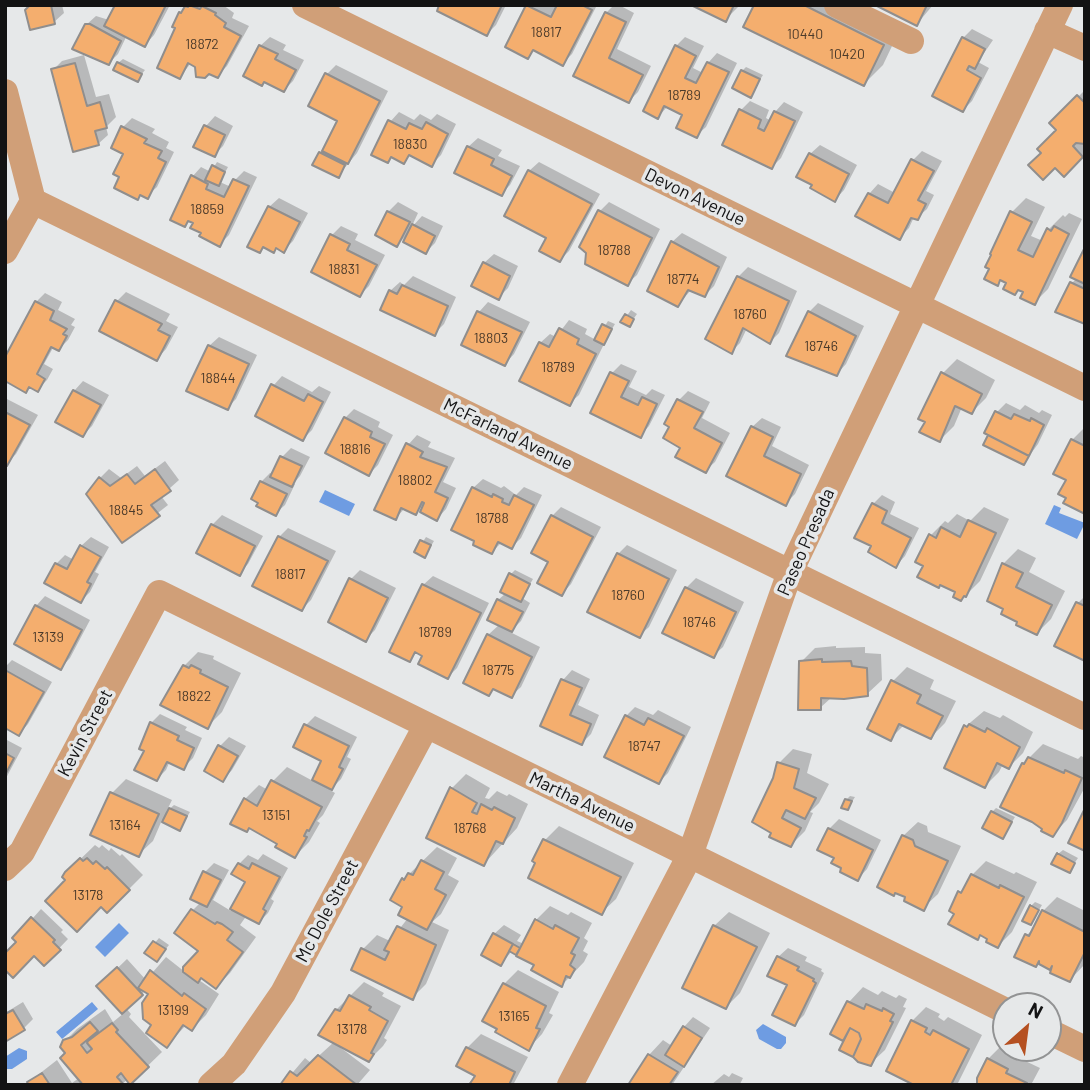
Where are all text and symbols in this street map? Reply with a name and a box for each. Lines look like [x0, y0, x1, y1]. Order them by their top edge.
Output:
house number: 18817 [531, 24, 561, 40]
house number: 10440 [787, 26, 823, 42]
house number: 18872 [185, 36, 219, 52]
house number: 10420 [829, 46, 865, 62]
house number: 18789 [667, 87, 701, 103]
house number: 18830 [393, 136, 427, 152]
street label: Devon Avenue [641, 163, 749, 231]
house number: 18859 [190, 201, 224, 217]
house number: 18788 [597, 242, 631, 258]
house number: 18831 [328, 261, 360, 277]
house number: 18774 [666, 271, 700, 287]
house number: 18760 [733, 306, 767, 322]
house number: 18803 [474, 330, 508, 346]
house number: 18746 [804, 338, 838, 354]
house number: 18789 [541, 359, 575, 375]
house number: 18844 [201, 370, 235, 386]
street label: McFarland Avenue [440, 393, 576, 475]
house number: 18816 [339, 441, 371, 457]
house number: 18802 [398, 472, 432, 488]
street label: Paseo Presada [773, 485, 839, 599]
house number: 18845 [109, 502, 143, 518]
house number: 18788 [475, 510, 509, 526]
house number: 18817 [275, 566, 305, 582]
house number: 18760 [611, 587, 645, 603]
house number: 18746 [682, 614, 716, 630]
house number: 18789 [418, 624, 452, 640]
house number: 13139 [32, 629, 64, 645]
house number: 18775 [482, 662, 514, 678]
street label: Kevin Street [53, 686, 117, 780]
house number: 18822 [177, 688, 211, 704]
house number: 18747 [628, 738, 660, 754]
street label: Martha Avenue [526, 767, 638, 837]
house number: 13151 [262, 807, 290, 823]
house number: 13164 [109, 817, 141, 833]
house number: 18768 [453, 820, 487, 836]
street label: Mc Dole Street [291, 856, 363, 966]
house number: 13178 [73, 887, 103, 903]
north arrow [992, 992, 1062, 1062]
text: N [1025, 997, 1047, 1023]
house number: 13199 [157, 1002, 189, 1018]
house number: 13165 [498, 1008, 530, 1024]
house number: 13178 [337, 1021, 367, 1037]

